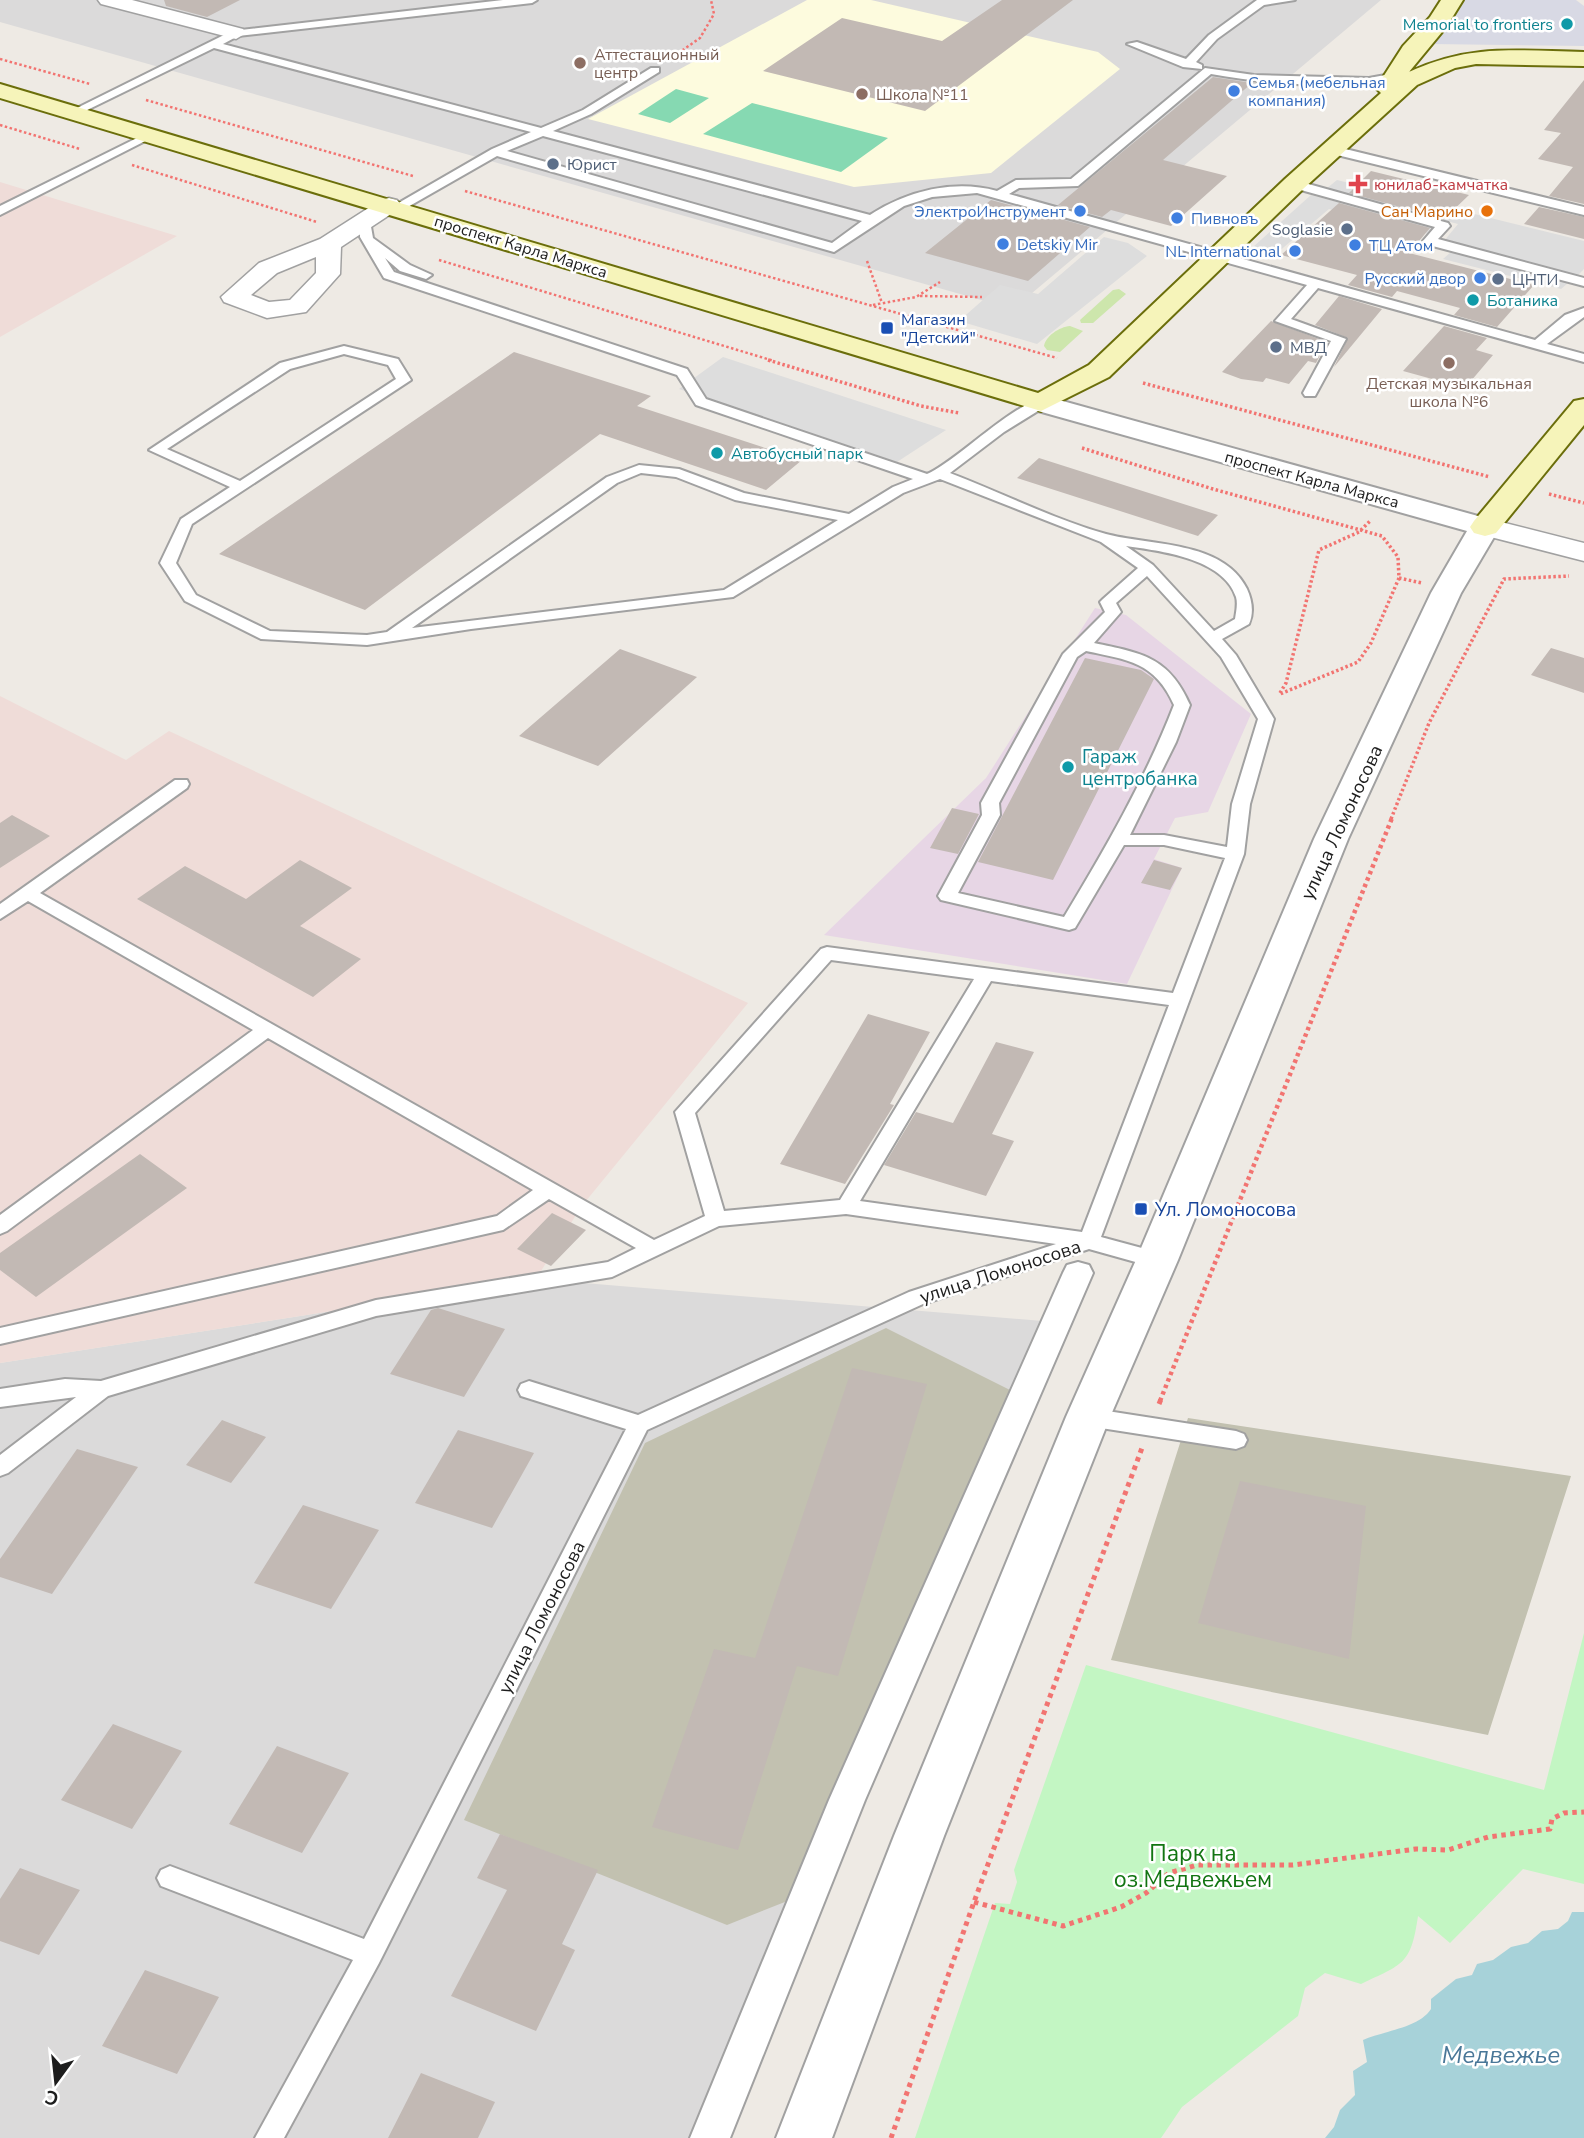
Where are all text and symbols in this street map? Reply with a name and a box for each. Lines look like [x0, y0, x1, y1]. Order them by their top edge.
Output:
place label: Memorial to frontiers [1403, 14, 1553, 36]
marker: Memorial to frontiers [1559, 16, 1575, 32]
place label: Аттестационный центр [594, 44, 719, 84]
marker: Аттестационный центр [572, 55, 588, 71]
place label: Семья (мебельная компания) [1248, 72, 1386, 112]
marker: Семья (мебельная компания) [1226, 83, 1242, 99]
place label: Школа №11 [876, 84, 969, 106]
marker: Школа №11 [854, 86, 870, 102]
place label: Юрист [567, 154, 618, 176]
marker: Юрист [545, 156, 561, 172]
marker: юнилаб-камчатка [1348, 174, 1368, 194]
place label: юнилаб-камчатка [1374, 174, 1508, 196]
place label: ЭлектроИнструмент [914, 201, 1067, 223]
place label: Сан Марино [1381, 201, 1473, 223]
marker: ЭлектроИнструмент [1072, 203, 1088, 219]
marker: Сан Марино [1479, 203, 1495, 219]
place label: Пивновъ [1191, 208, 1259, 230]
street label: проспект Карла Маркса [432, 210, 610, 284]
marker: Пивновъ [1169, 210, 1185, 226]
place label: Soglasie [1272, 219, 1333, 241]
marker: Soglasie [1339, 221, 1355, 237]
place label: Detskiy Mir [1017, 234, 1098, 256]
place label: ТЦ Атом [1369, 235, 1433, 257]
marker: Detskiy Mir [995, 236, 1011, 252]
marker: ТЦ Атом [1347, 237, 1363, 253]
place label: NL International [1165, 241, 1281, 263]
marker: NL International [1287, 243, 1303, 259]
place label: Русский двор [1364, 268, 1466, 290]
place label: ЦНТИ [1512, 269, 1558, 291]
marker: Русский двор [1472, 270, 1488, 286]
marker: ЦНТИ [1490, 271, 1506, 287]
place label: Ботаника [1487, 290, 1558, 312]
marker: Ботаника [1465, 292, 1481, 308]
place label: Магазин "Детский" [901, 309, 976, 349]
marker: Магазин "Детский" [879, 320, 895, 336]
place label: МВД [1290, 337, 1328, 359]
marker: МВД [1268, 339, 1284, 355]
marker: Детская музыкальная школа №6 [1441, 355, 1457, 371]
place label: Детская музыкальная школа №6 [1366, 373, 1532, 413]
place label: Автобусный парк [731, 443, 863, 465]
marker: Автобусный парк [709, 445, 725, 461]
street label: проспект Карла Маркса [1222, 446, 1401, 514]
street label: улица Ломоносова [1295, 741, 1389, 904]
place label: Гараж центробанка [1082, 744, 1198, 792]
marker: Гараж центробанка [1060, 759, 1076, 775]
place label: Ул. Ломоносова [1154, 1197, 1296, 1223]
marker: Ул. Ломоносова [1133, 1201, 1149, 1217]
street label: улица Ломоносова [916, 1234, 1084, 1310]
street label: улица Ломоносова [492, 1537, 592, 1698]
park label: Парк на оз.Медвежьем [1114, 1838, 1272, 1895]
water label: Медвежье [1442, 2039, 1560, 2071]
north arrow [21, 2047, 91, 2117]
text: С [42, 2083, 61, 2112]

